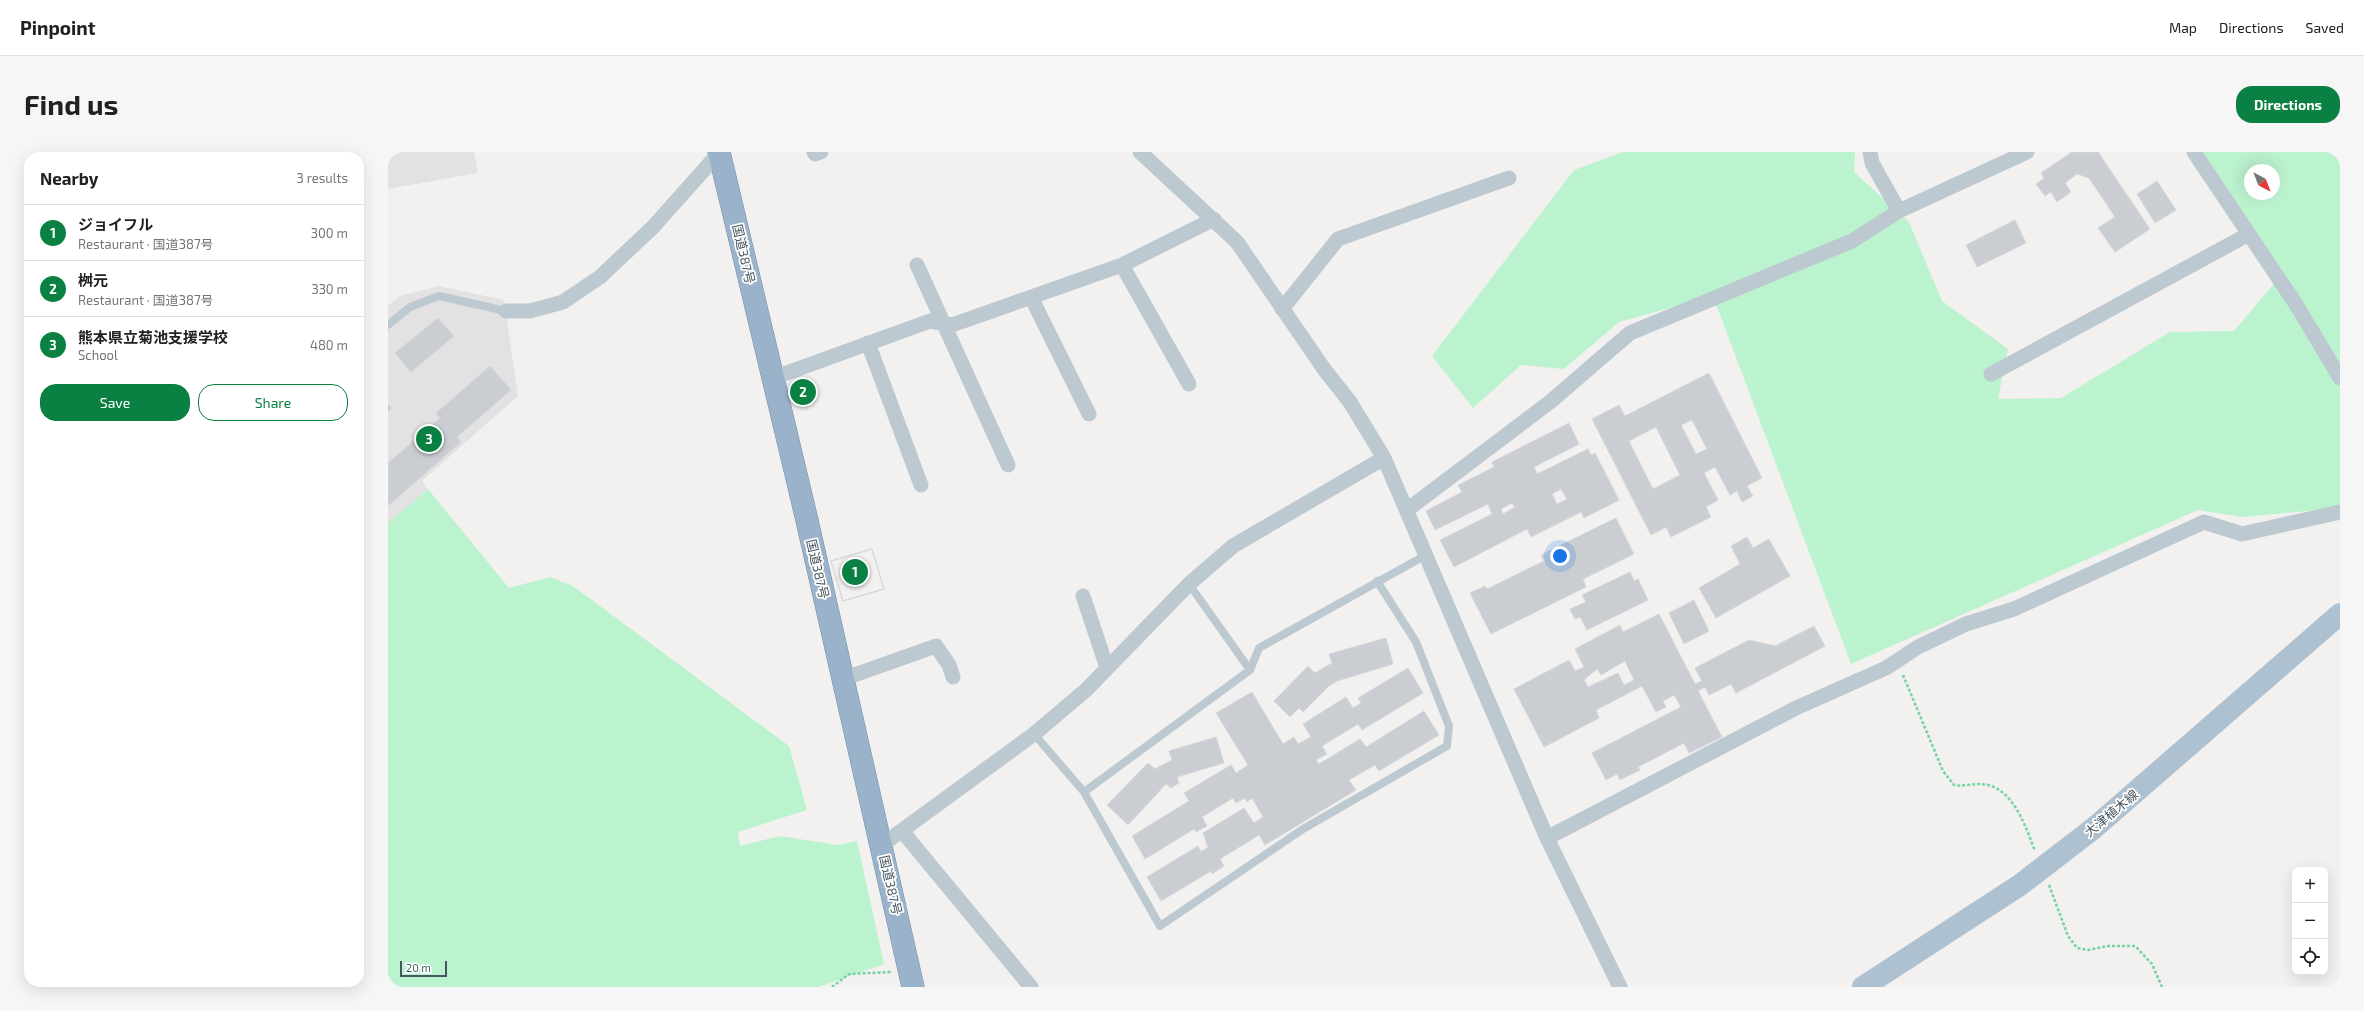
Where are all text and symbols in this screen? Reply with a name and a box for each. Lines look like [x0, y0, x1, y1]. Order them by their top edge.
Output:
text: Pinpoint [20, 16, 95, 39]
text: Map [2169, 19, 2197, 36]
text: Directions [2219, 19, 2284, 36]
text: Saved [2306, 19, 2344, 36]
button: Directions [2236, 86, 2340, 123]
text: Find us [24, 87, 118, 121]
north arrow [2244, 164, 2280, 200]
text: Nearby [40, 168, 98, 188]
text: 3 results [297, 170, 348, 186]
text: ジョイフル [78, 215, 153, 233]
street label: 国道387号 [729, 223, 759, 285]
text: 1 [50, 225, 56, 241]
text: 300 m [311, 225, 348, 241]
text: Restaurant · 国道387号 [78, 236, 214, 252]
text: 桝元 [78, 271, 108, 289]
text: 2 [49, 281, 57, 297]
text: 330 m [311, 281, 348, 297]
text: Restaurant · 国道387号 [78, 292, 214, 308]
text: 熊本県立菊池支援学校 [78, 328, 228, 346]
text: 3 [49, 337, 57, 353]
text: 480 m [310, 337, 348, 353]
text: School [78, 347, 118, 363]
pin: 2 [790, 377, 816, 407]
button: Save [40, 384, 190, 421]
button: Share [198, 384, 348, 421]
pin: 3 [416, 424, 442, 454]
street label: 国道387号 [803, 538, 833, 600]
your location [1550, 546, 1570, 566]
pin: 1 [842, 557, 868, 587]
street label: 大津植木線 [2081, 786, 2141, 840]
street label: 国道387号 [876, 854, 906, 916]
map controls [2292, 867, 2328, 975]
button: + [2292, 867, 2328, 903]
button: − [2292, 903, 2328, 939]
button: locate [2292, 939, 2328, 975]
scale bar [400, 959, 447, 978]
text: 20 m [406, 961, 431, 974]

